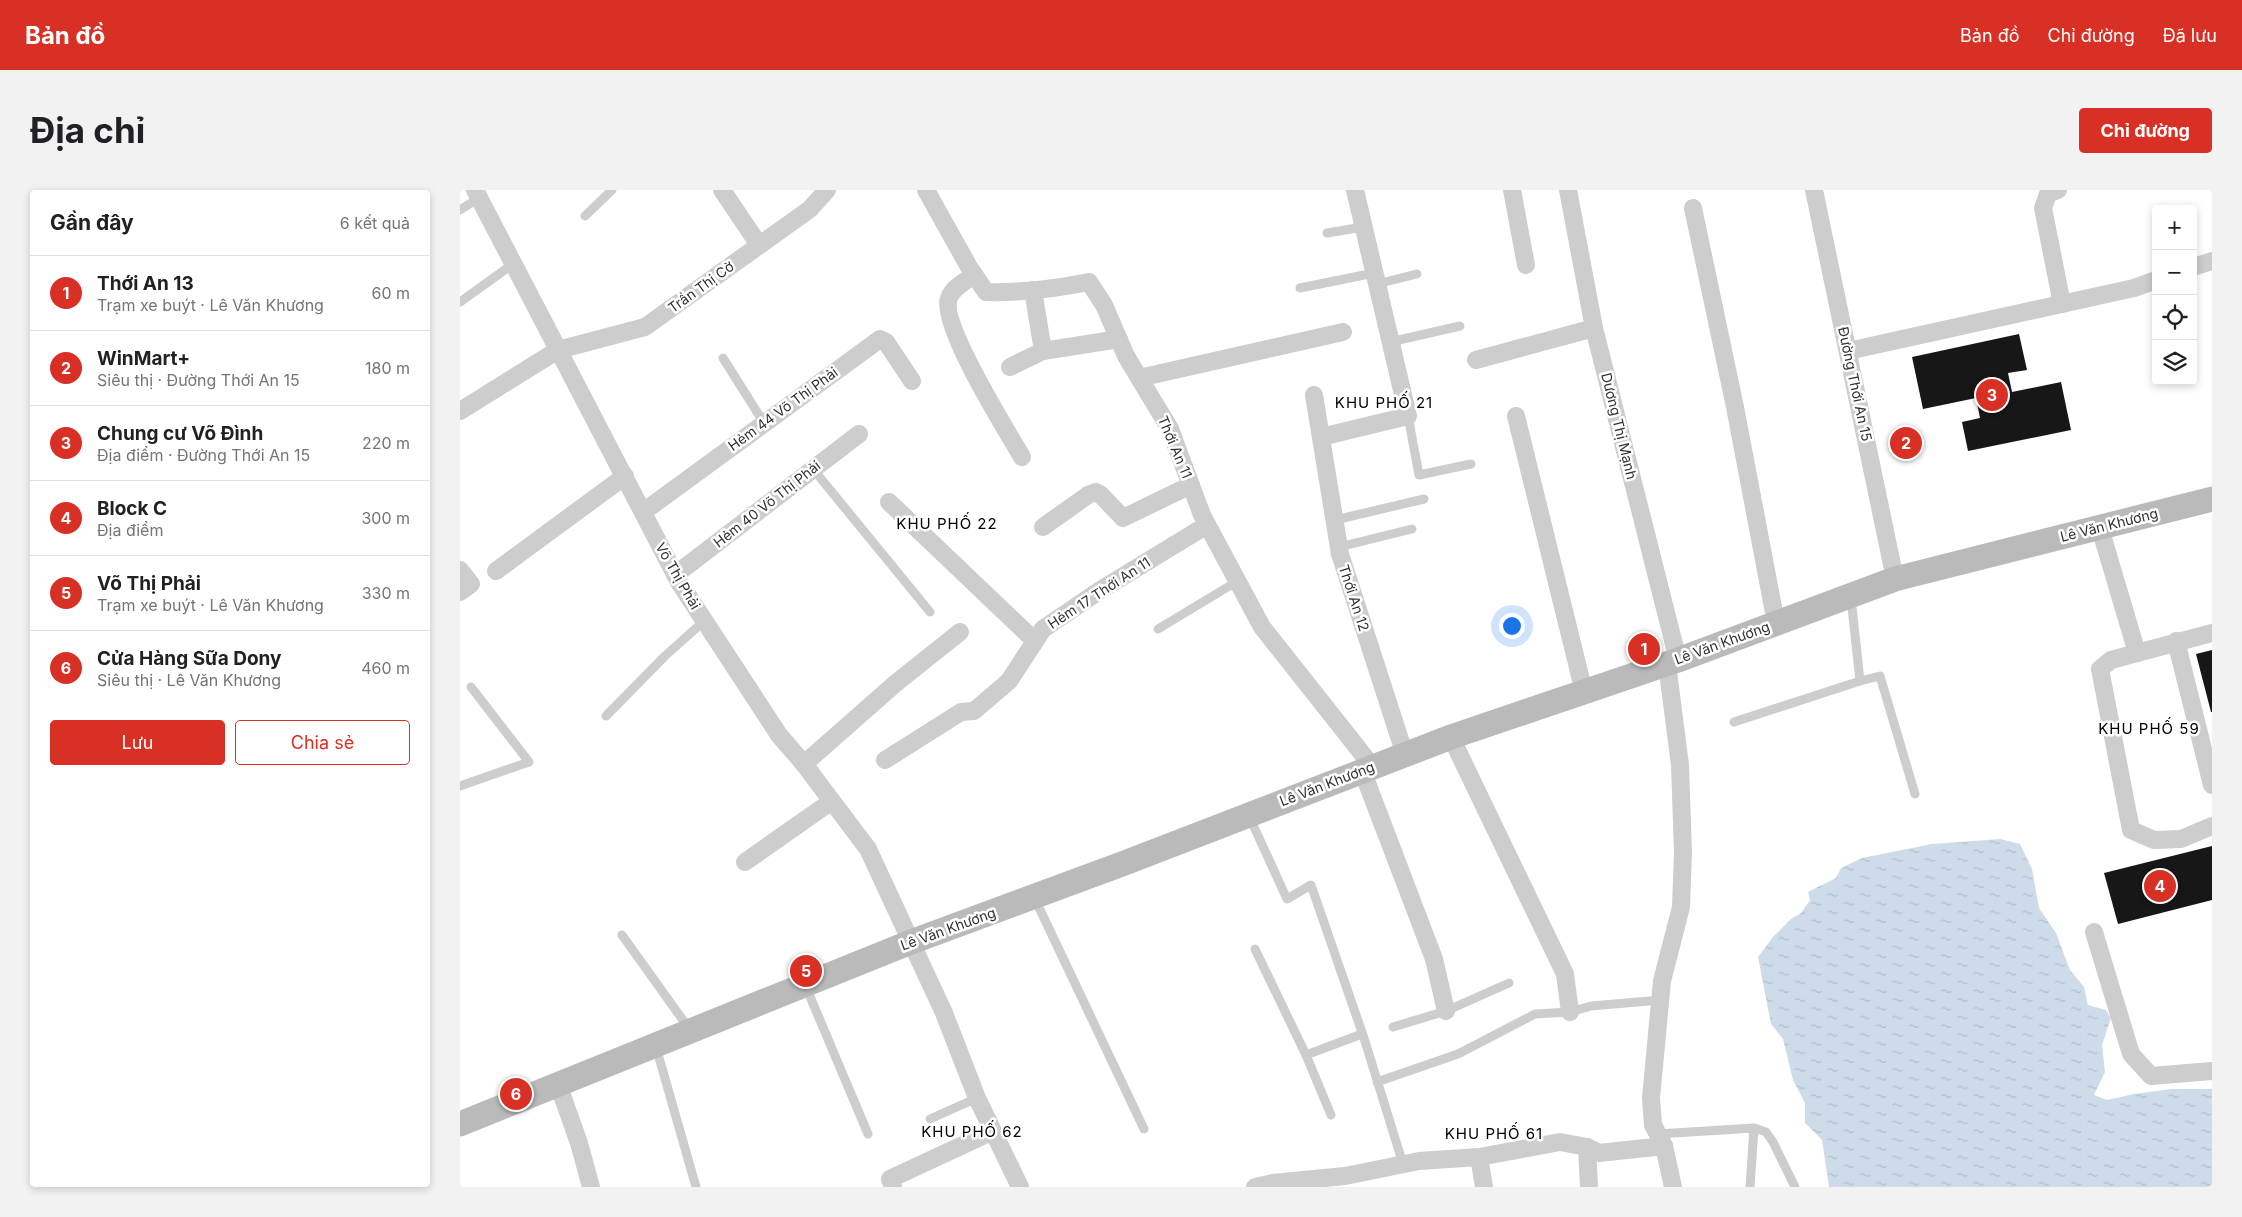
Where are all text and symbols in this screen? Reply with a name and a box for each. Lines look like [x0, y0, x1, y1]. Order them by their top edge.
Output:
text: Bản đồ [25, 21, 105, 50]
text: Bản đồ [1960, 25, 2019, 46]
text: Chỉ đường [2047, 25, 2135, 46]
text: Đã lưu [2163, 25, 2217, 46]
button: Chỉ đường [2079, 108, 2212, 153]
text: Địa chỉ [30, 109, 145, 151]
map controls [2152, 205, 2197, 385]
button: + [2152, 205, 2197, 250]
text: Gần đây [50, 210, 134, 235]
text: 6 kết quả [340, 213, 410, 233]
button: − [2152, 250, 2197, 295]
street label: Trần Thị Cờ [665, 257, 737, 316]
text: Thới An 13 [97, 272, 194, 295]
text: 1 [63, 283, 69, 303]
text: 60 m [371, 283, 410, 303]
text: Trạm xe buýt · Lê Văn Khương [97, 295, 324, 315]
button: locate [2152, 295, 2197, 340]
street label: Đường Thới An 15 [1835, 325, 1876, 443]
button: layers [2152, 340, 2197, 385]
text: WinMart+ [97, 347, 190, 370]
text: 2 [61, 358, 71, 378]
text: 180 m [365, 358, 410, 378]
street label: Hẻm 44 Võ Thị Phải [725, 363, 841, 454]
text: Siêu thị · Đường Thới An 15 [97, 370, 300, 390]
street label: Dương Thị Mạnh [1598, 371, 1641, 481]
pin: 3 [1976, 376, 2008, 414]
district label: KHU PHỐ 21 [1335, 391, 1433, 412]
street label: Thới An 11 [1155, 413, 1196, 481]
text: Chung cư Võ Đình [97, 422, 263, 445]
pin: 2 [1890, 424, 1922, 462]
text: 3 [61, 433, 71, 453]
text: 220 m [362, 433, 410, 453]
text: Địa điểm · Đường Thới An 15 [97, 445, 310, 465]
street label: Hẻm 40 Võ Thị Phải [710, 457, 824, 551]
text: Block C [97, 497, 167, 520]
street label: Lê Văn Khương [2058, 504, 2160, 545]
text: 4 [61, 508, 71, 528]
text: 300 m [361, 508, 410, 528]
district label: KHU PHỐ 22 [896, 512, 998, 533]
text: Địa điểm [97, 520, 163, 540]
street label: Võ Thị Phải [652, 539, 704, 612]
street label: Hẻm 17 Thới An 11 [1044, 553, 1153, 632]
street label: Thới An 12 [1336, 562, 1373, 633]
text: Võ Thị Phải [97, 572, 201, 595]
text: 5 [61, 583, 71, 603]
text: 330 m [362, 583, 410, 603]
text: Trạm xe buýt · Lê Văn Khương [97, 595, 324, 615]
your location [1499, 613, 1525, 639]
street label: Lê Văn Khương [1672, 617, 1772, 668]
pin: 1 [1628, 630, 1660, 668]
text: Cửa Hàng Sữa Dony [97, 647, 282, 670]
text: 6 [61, 658, 71, 678]
text: 460 m [361, 658, 410, 678]
text: Siêu thị · Lê Văn Khương [97, 670, 281, 690]
district label: KHU PHỐ 59 [2098, 717, 2200, 738]
button: Lưu [50, 720, 225, 765]
button: Chia sẻ [235, 720, 410, 765]
street label: Lê Văn Khương [1277, 758, 1377, 809]
pin: 4 [2144, 867, 2176, 905]
street label: Lê Văn Khương [898, 903, 998, 954]
pin: 5 [790, 952, 822, 990]
pin: 6 [500, 1075, 532, 1113]
district label: KHU PHỐ 62 [921, 1120, 1023, 1141]
district label: KHU PHỐ 61 [1445, 1122, 1543, 1143]

